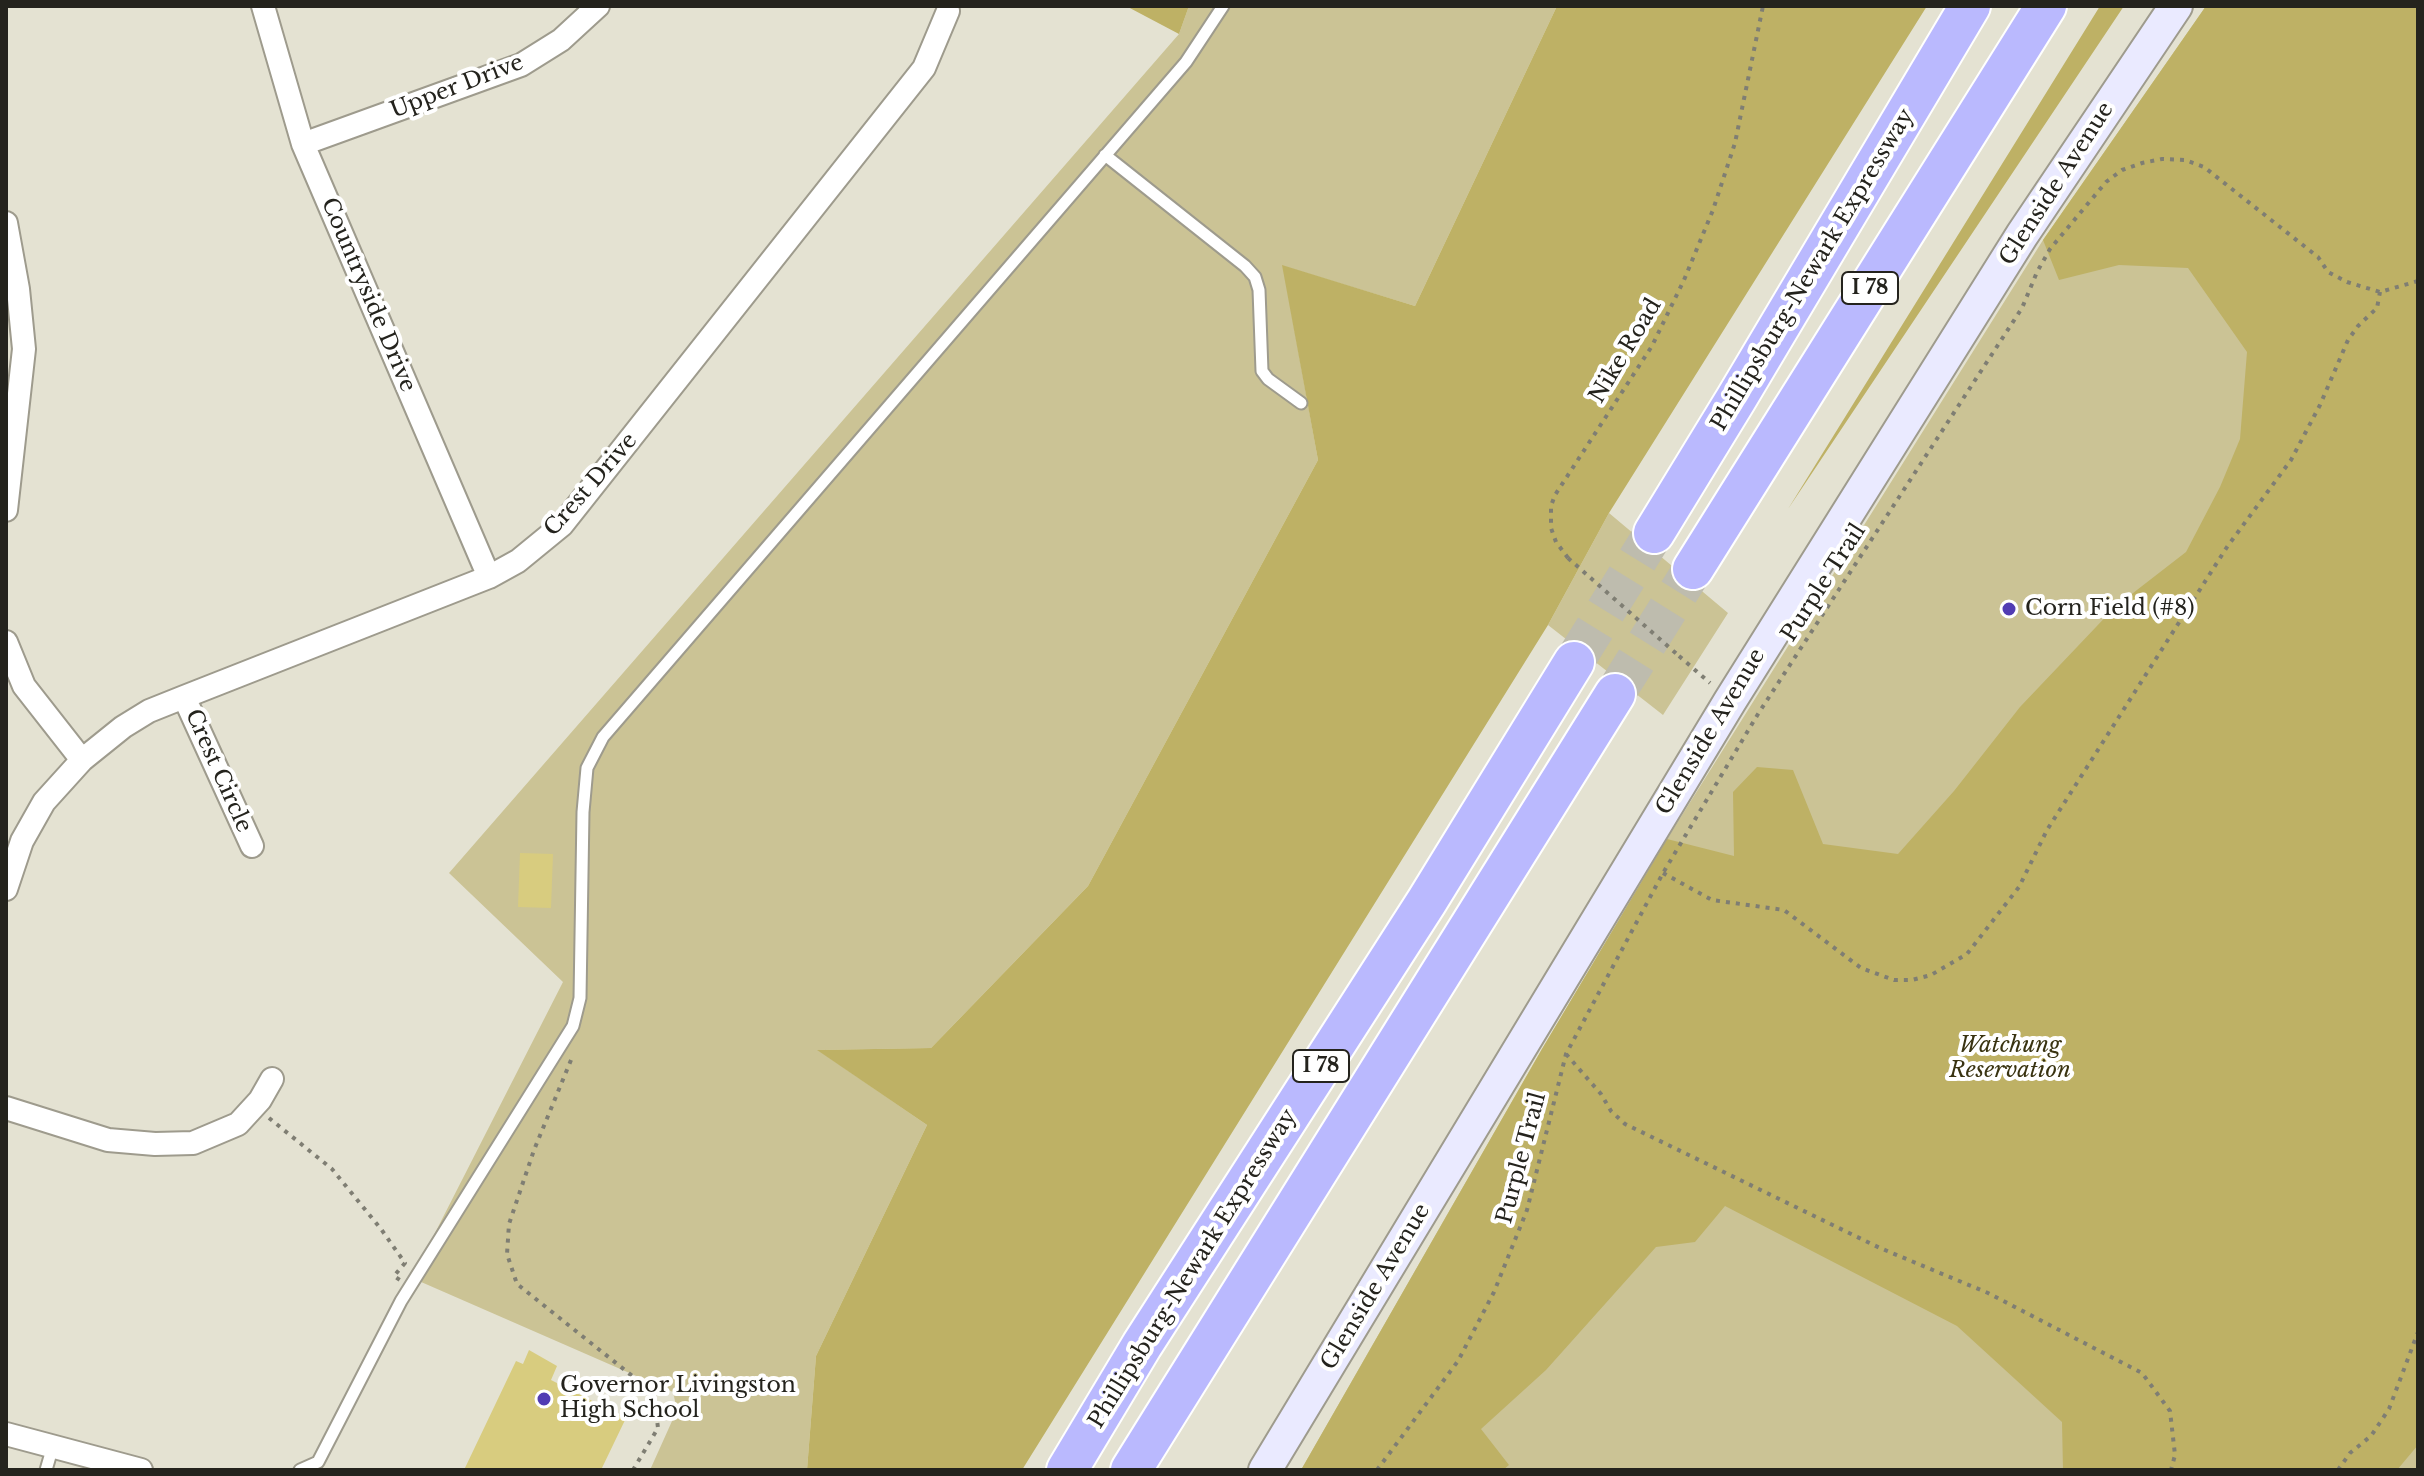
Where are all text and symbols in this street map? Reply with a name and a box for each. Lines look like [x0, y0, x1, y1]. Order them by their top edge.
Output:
street label: Upper Drive [387, 49, 527, 125]
street label: Glenside Avenue [1994, 98, 2120, 270]
street label: Phillipsburg-Newark Expressway [1706, 104, 1920, 436]
street label: Countryside Drive [315, 194, 421, 396]
road number: I 78 [1842, 272, 1898, 304]
street label: Nike Road [1584, 294, 1668, 408]
street label: Crest Drive [539, 428, 643, 542]
street label: Purple Trail [1776, 519, 1872, 647]
place label: Corn Field (#8) [2025, 596, 2194, 622]
marker: Corn Field (#8) [2000, 600, 2018, 618]
street label: Glenside Avenue [1651, 644, 1771, 820]
street label: Crest Circle [179, 705, 257, 837]
park label: Watchung Reservation [1949, 1033, 2071, 1084]
road number: I 78 [1293, 1050, 1349, 1082]
street label: Purple Trail [1492, 1089, 1552, 1227]
street label: Phillipsburg-Newark Expressway [1083, 1105, 1303, 1433]
street label: Glenside Avenue [1316, 1199, 1436, 1375]
place label: Governor Livingston High School [560, 1373, 796, 1424]
marker: Governor Livingston High School [535, 1390, 553, 1408]

